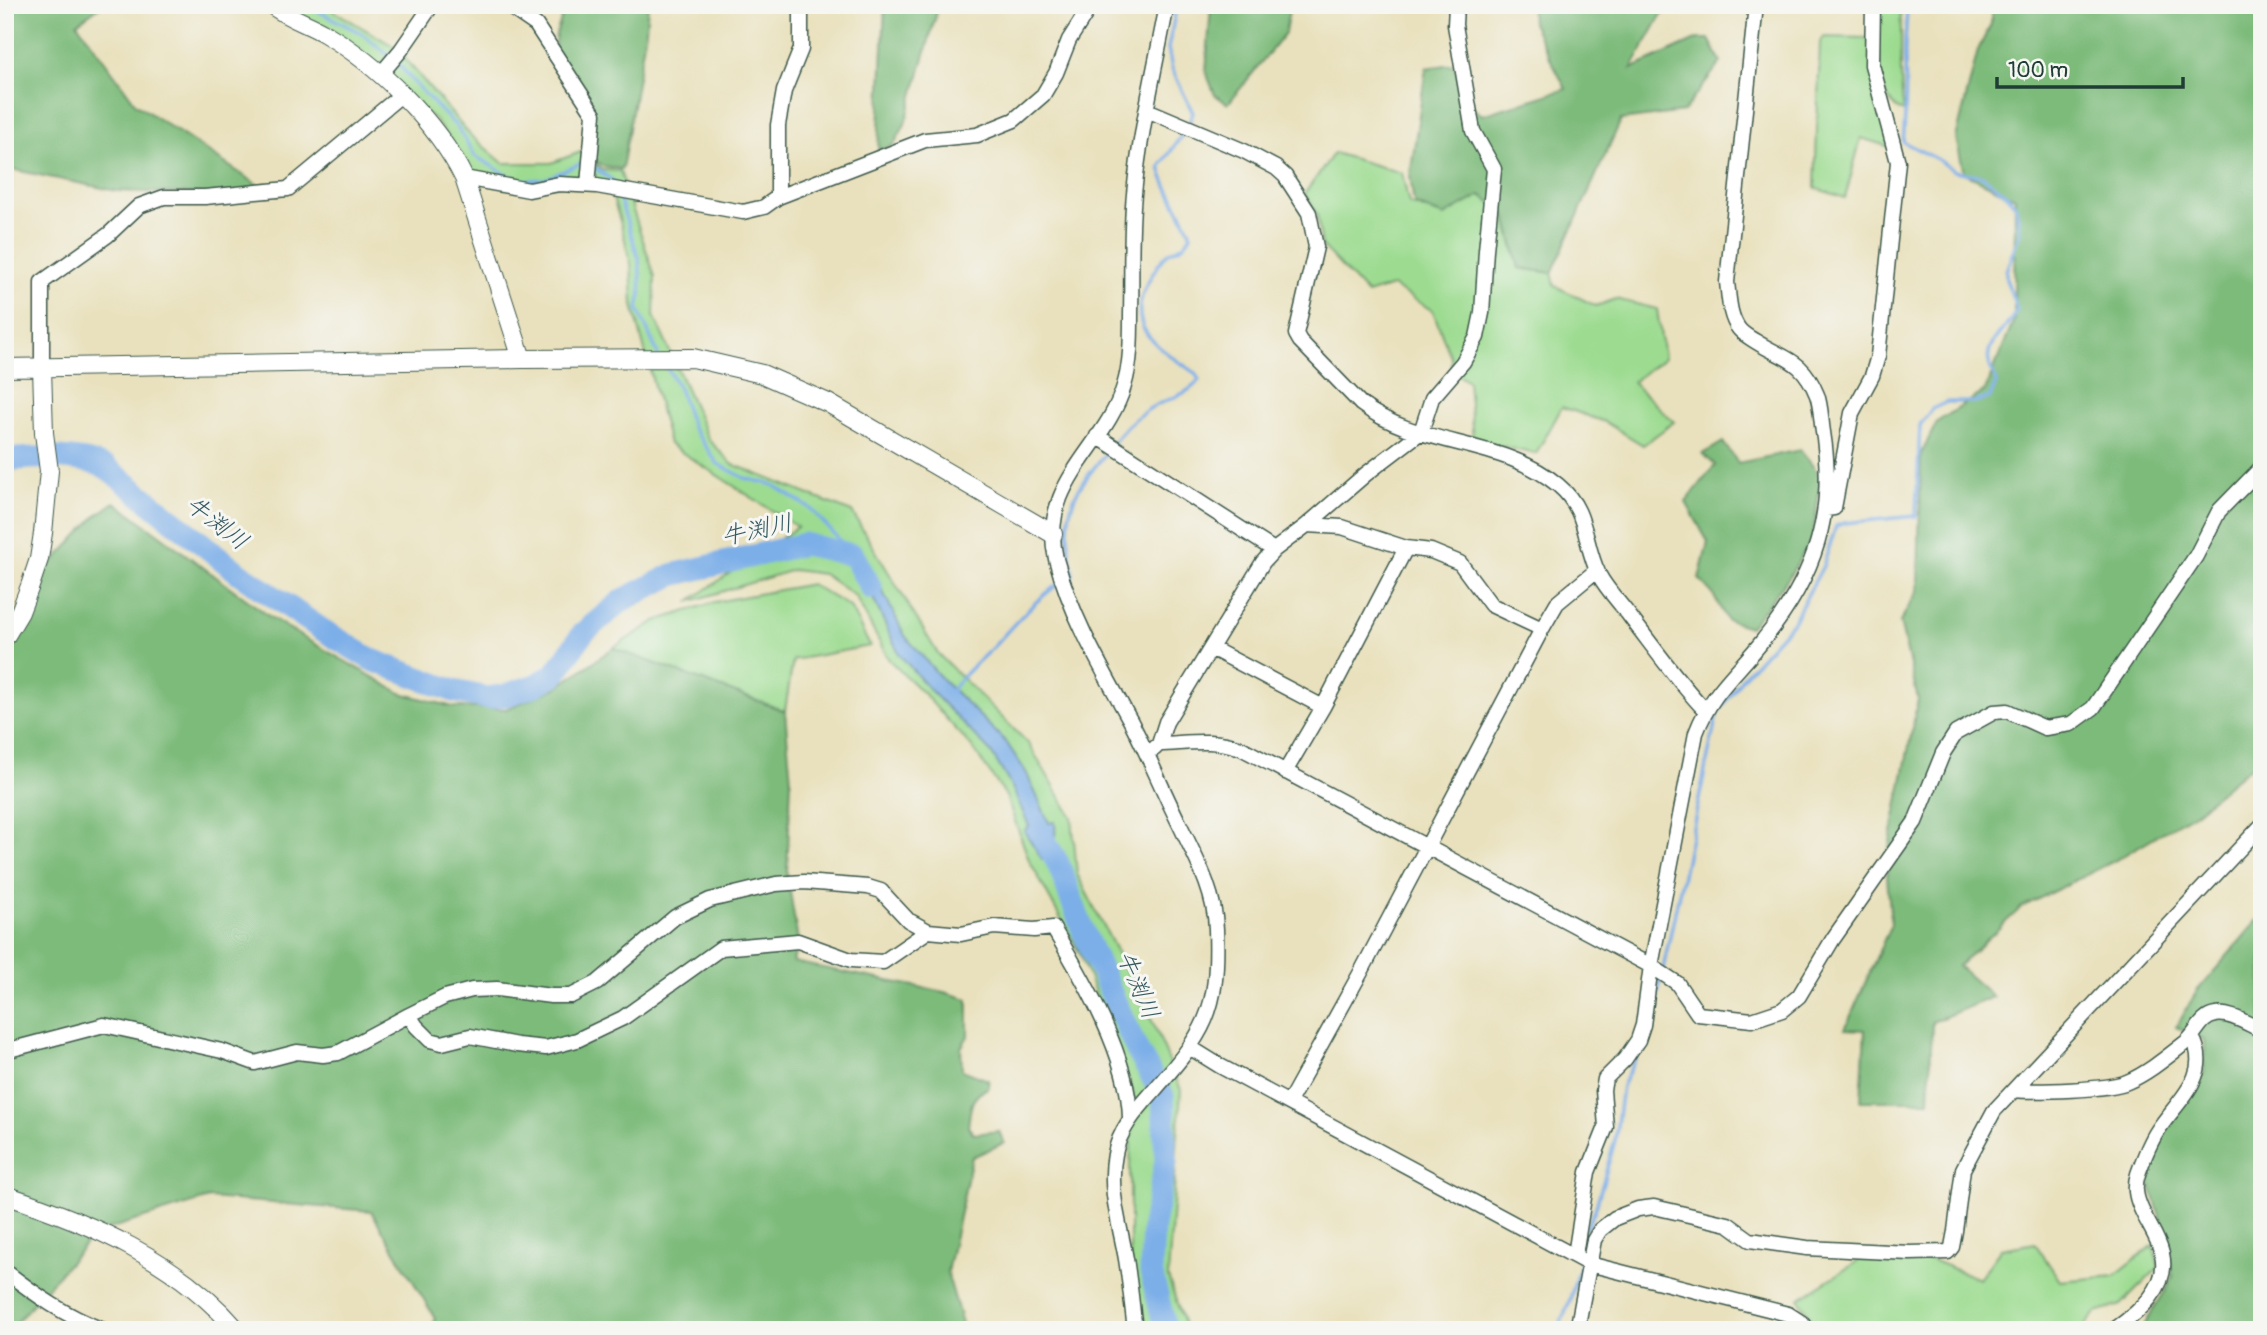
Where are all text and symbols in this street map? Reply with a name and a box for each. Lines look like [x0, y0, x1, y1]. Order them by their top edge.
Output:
scale bar [1997, 46, 2183, 90]
text: 100 m [2008, 57, 2068, 84]
water label: 牛渕川 [180, 489, 254, 557]
water label: 牛渕川 [719, 508, 795, 552]
water label: 牛渕川 [1111, 946, 1165, 1024]

